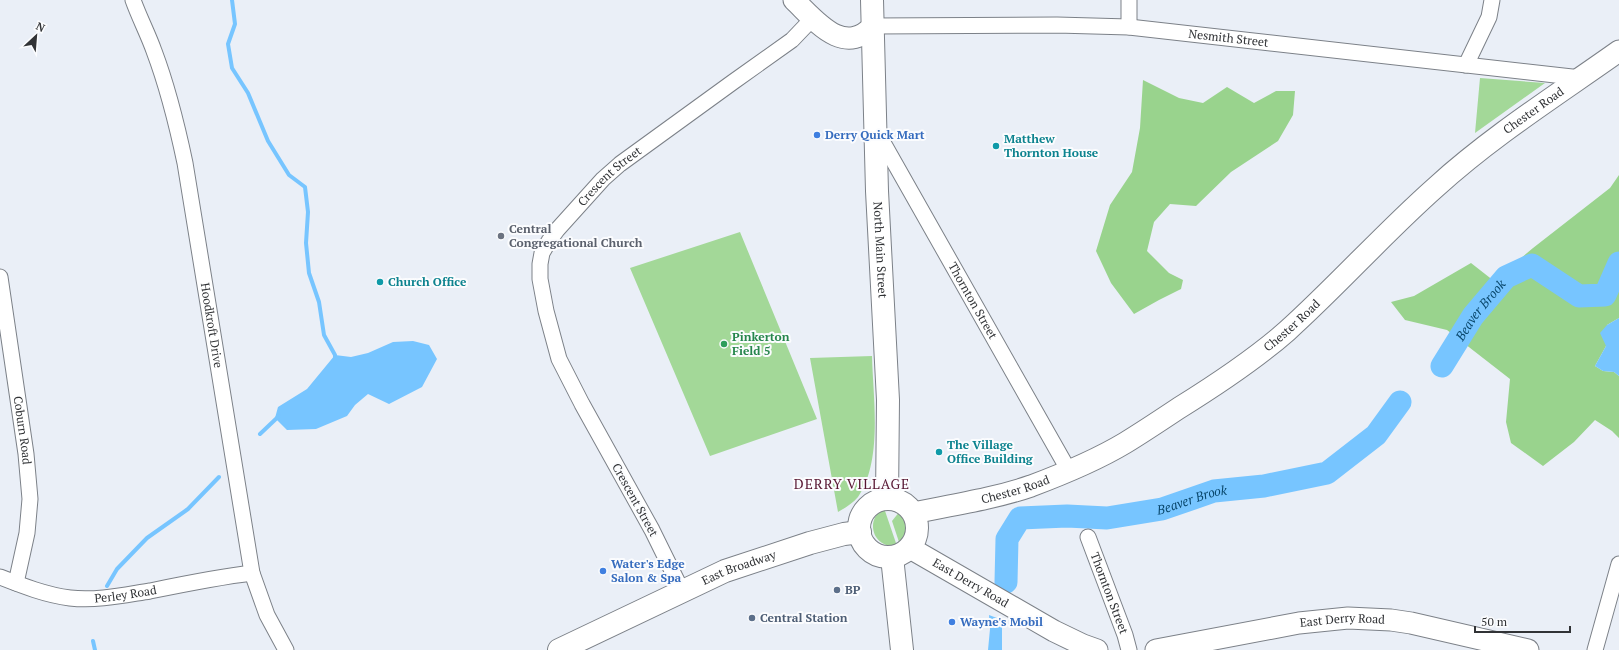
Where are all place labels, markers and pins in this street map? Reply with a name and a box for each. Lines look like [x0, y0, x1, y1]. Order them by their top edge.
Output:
place label: Derry Quick Mart [825, 127, 925, 142]
marker: Derry Quick Mart [812, 130, 822, 140]
place label: Matthew Thornton House [1004, 131, 1099, 160]
marker: Matthew Thornton House [991, 141, 1001, 151]
place label: Central Congregational Church [509, 221, 643, 250]
marker: Central Congregational Church [496, 231, 506, 241]
place label: Church Office [388, 274, 467, 289]
marker: Church Office [375, 277, 385, 287]
place label: Pinkerton Field 5 [732, 329, 790, 358]
marker: Pinkerton Field 5 [719, 339, 729, 349]
place label: The Village Office Building [947, 437, 1033, 466]
marker: The Village Office Building [934, 447, 944, 457]
place label: Water's Edge Salon & Spa [611, 556, 685, 585]
marker: Water's Edge Salon & Spa [598, 566, 608, 576]
place label: BP [845, 582, 861, 597]
marker: BP [832, 585, 842, 595]
place label: Central Station [760, 610, 848, 625]
marker: Central Station [747, 613, 757, 623]
place label: Wayne's Mobil [960, 614, 1043, 629]
marker: Wayne's Mobil [947, 617, 957, 627]

